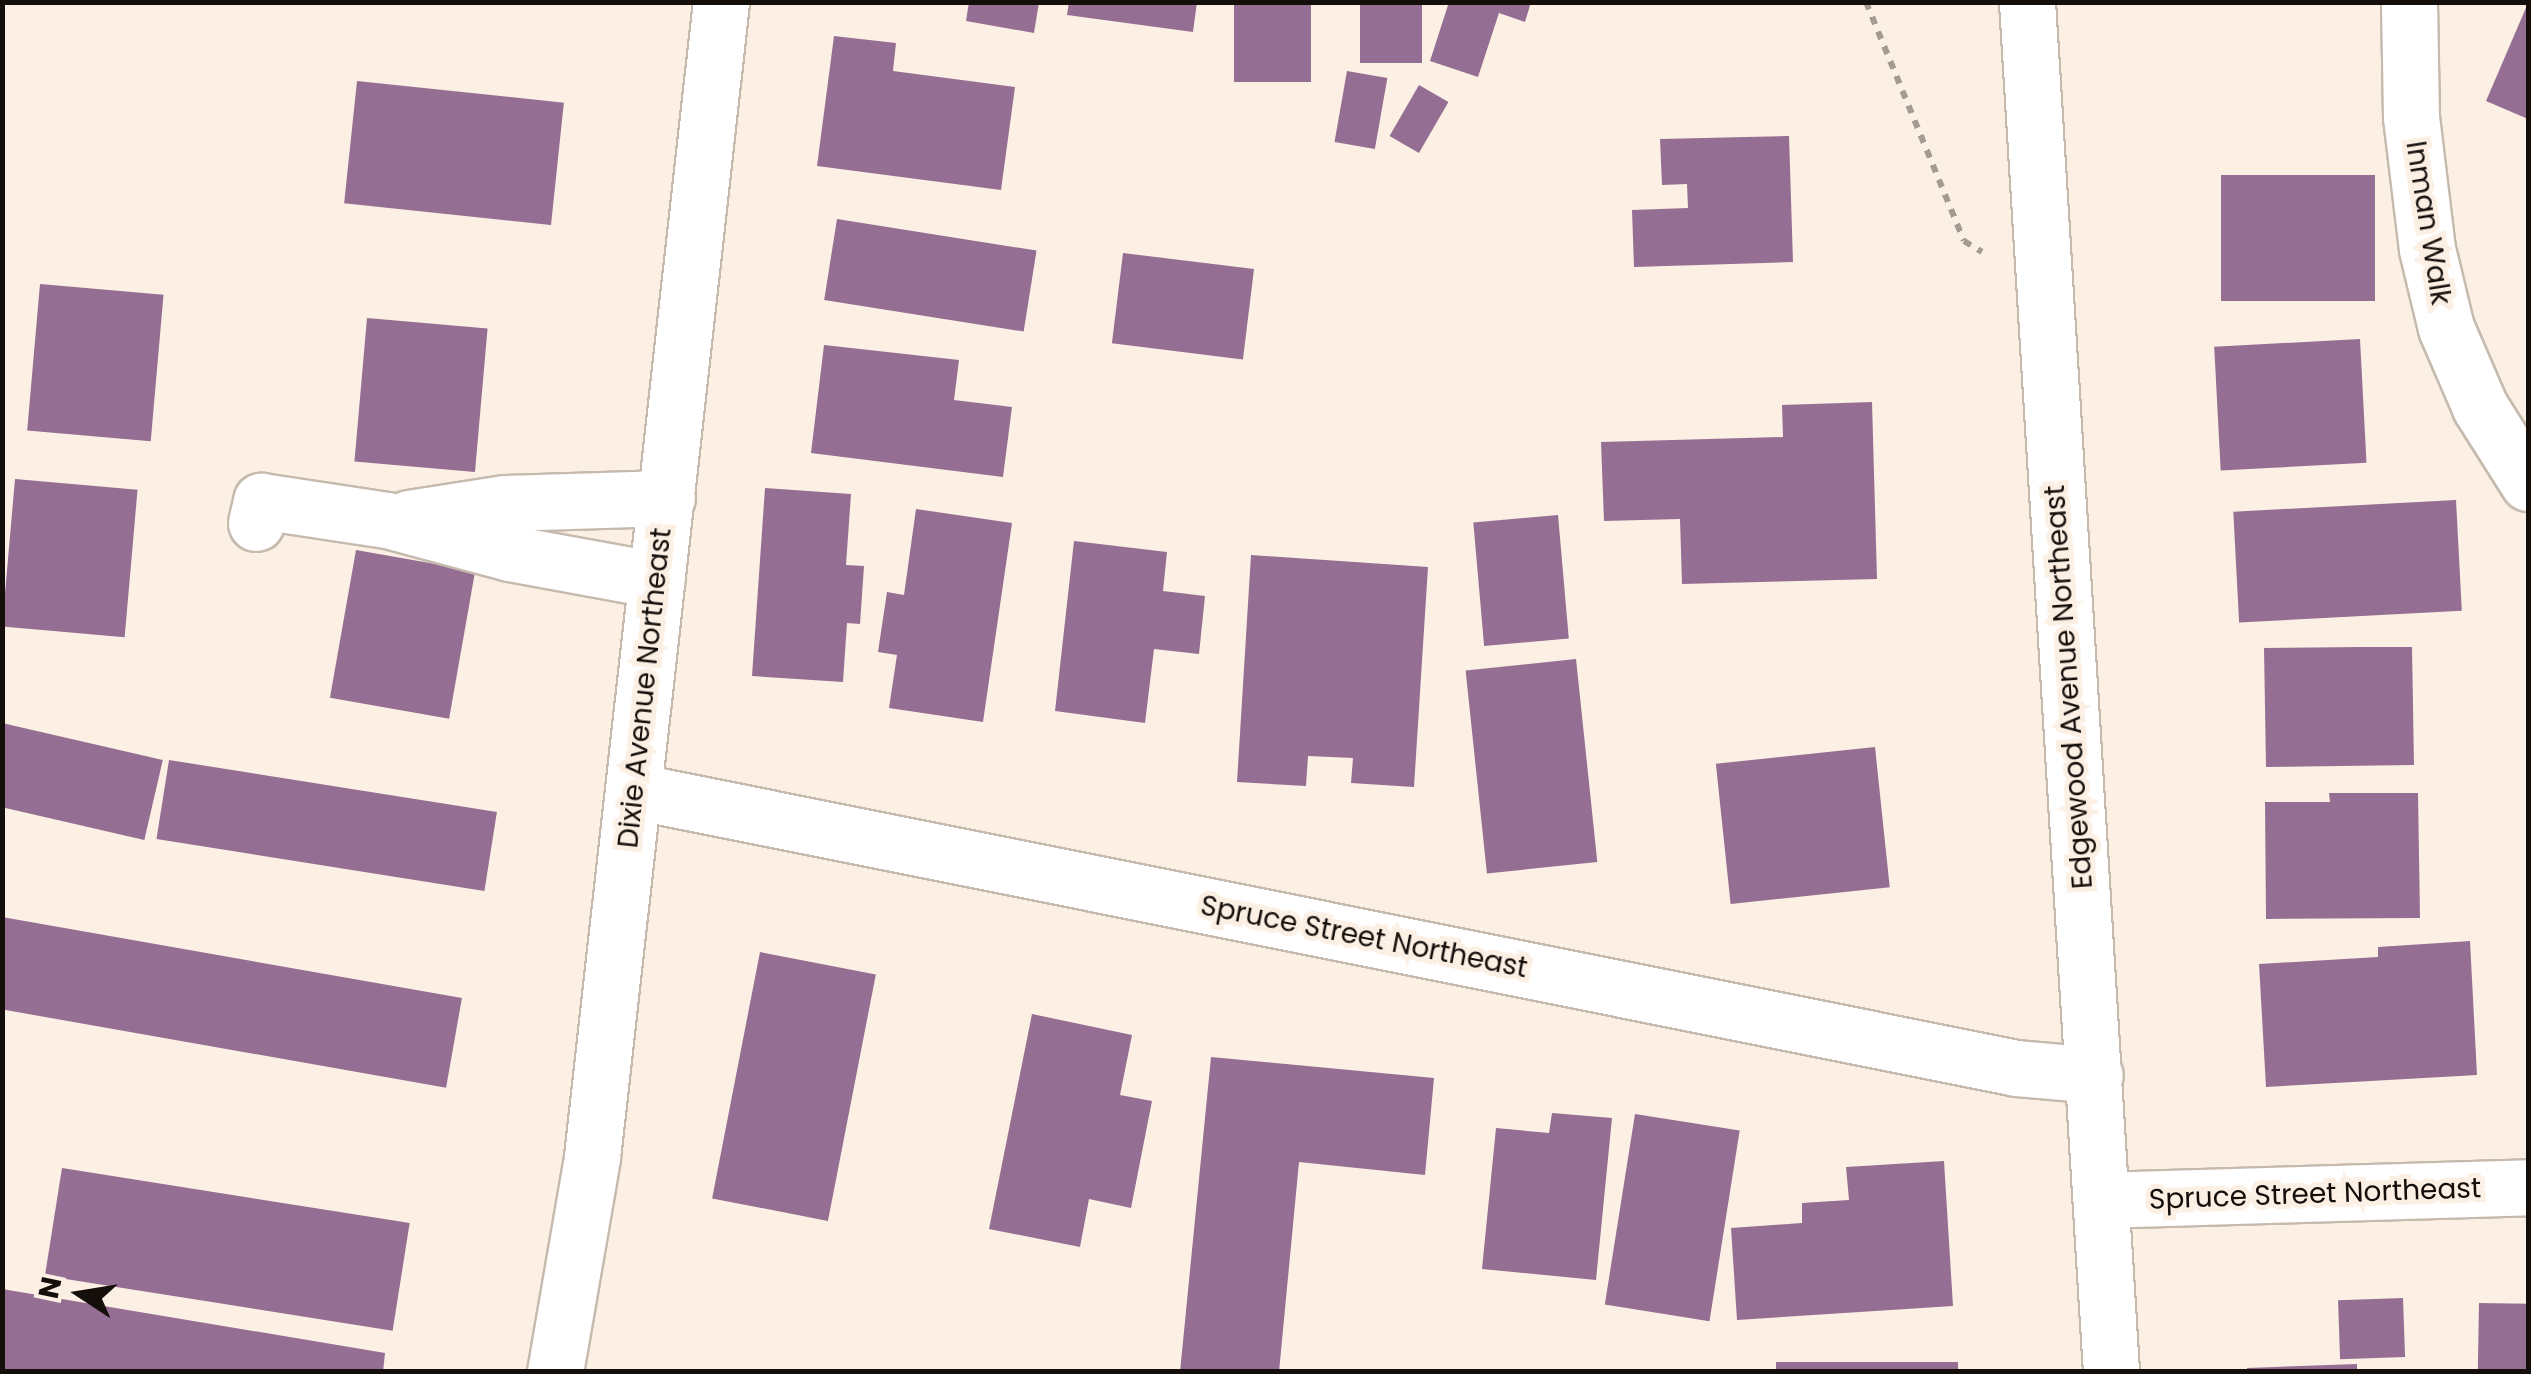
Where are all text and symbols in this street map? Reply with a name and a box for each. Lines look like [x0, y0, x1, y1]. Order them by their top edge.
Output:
street label: Inman Walk [2398, 139, 2458, 307]
street label: Edgewood Avenue Northeast [2038, 484, 2100, 890]
street label: Dixie Avenue Northeast [611, 526, 679, 850]
street label: Spruce Street Northeast [1198, 889, 1530, 985]
street label: Spruce Street Northeast [2148, 1171, 2482, 1217]
north arrow [30, 1244, 130, 1344]
text: N [29, 1273, 71, 1302]

